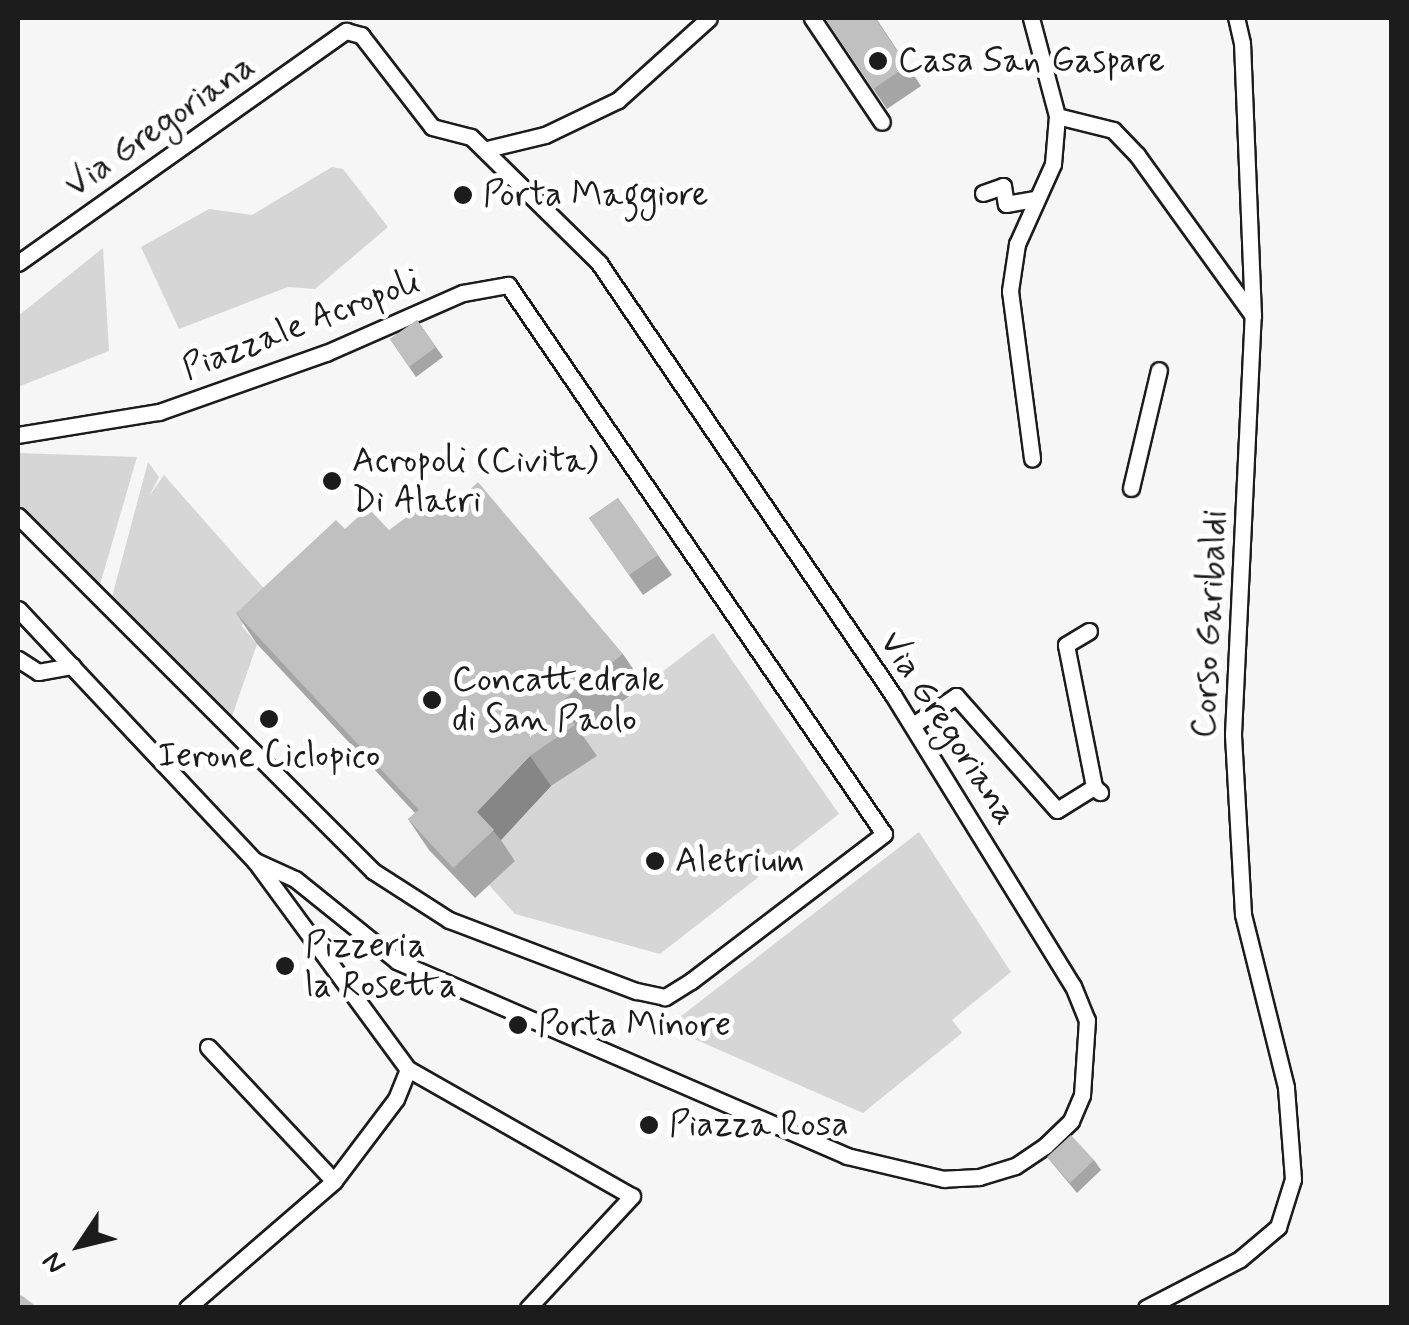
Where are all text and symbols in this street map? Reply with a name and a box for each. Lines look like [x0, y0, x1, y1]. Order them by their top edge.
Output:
place label: Casa San Gaspare [898, 40, 1164, 82]
street label: Via Gregoriana [58, 46, 262, 206]
marker: Casa San Gaspare [867, 50, 889, 72]
place label: Porta Maggiore [483, 174, 707, 216]
marker: Porta Maggiore [452, 184, 474, 206]
street label: Piazzale Acropoli [176, 260, 426, 390]
place label: Acropoli (Civita) Di Alatri [352, 440, 598, 522]
marker: Acropoli (Civita) Di Alatri [321, 470, 343, 492]
street label: Corso Garibaldi [1183, 509, 1237, 739]
street label: Via Gregoriana [871, 625, 1025, 831]
place label: Concattedrale di San Paolo [452, 659, 664, 741]
marker: Concattedrale di San Paolo [421, 689, 443, 711]
marker: Ierone Ciclopico [258, 708, 280, 730]
place label: Ierone Ciclopico [154, 735, 384, 777]
place label: Aletrium [675, 840, 805, 882]
marker: Aletrium [644, 850, 666, 872]
place label: Pizzeria la Rosetta [305, 925, 461, 1007]
marker: Pizzeria la Rosetta [274, 955, 296, 977]
place label: Porta Minore [538, 1004, 729, 1046]
marker: Porta Minore [507, 1014, 529, 1036]
place label: Piazza Rosa [669, 1104, 849, 1146]
marker: Piazza Rosa [638, 1114, 660, 1136]
north arrow [30, 1195, 130, 1295]
text: N [35, 1244, 76, 1281]

